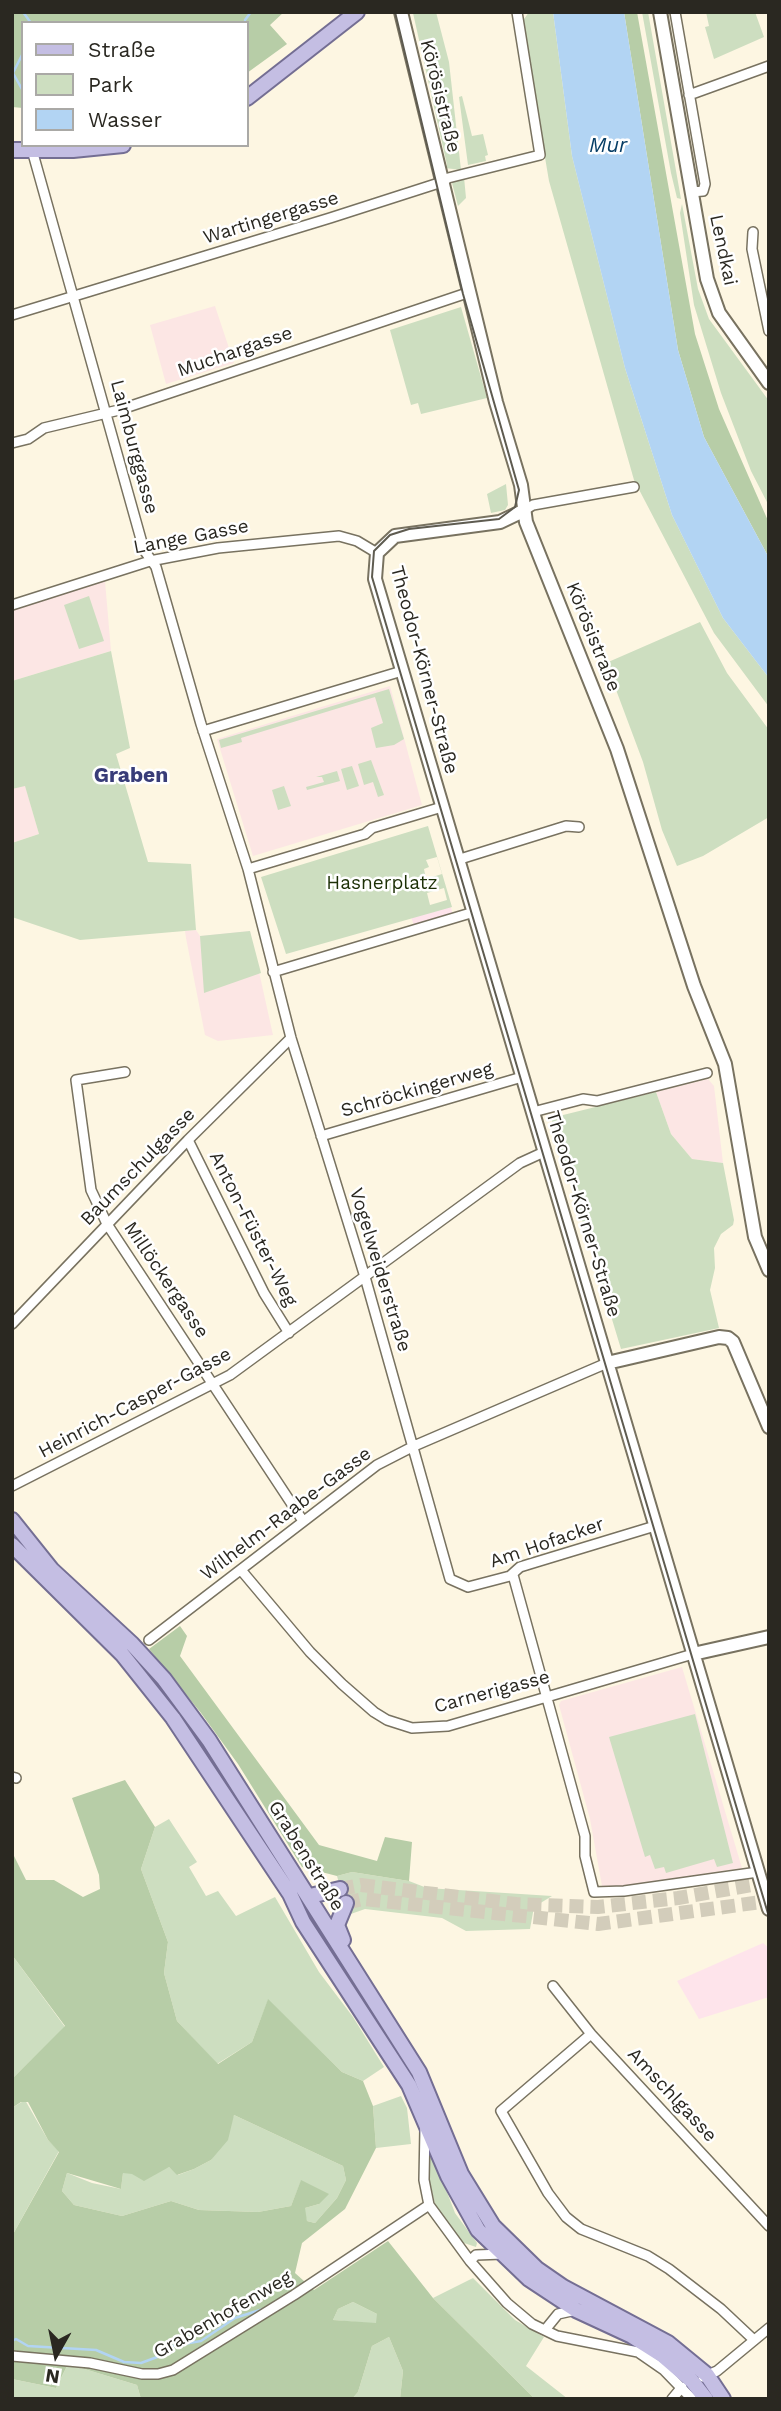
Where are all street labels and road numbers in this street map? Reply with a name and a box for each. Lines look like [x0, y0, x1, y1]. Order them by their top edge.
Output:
street label: Körösistraße [415, 37, 465, 155]
street label: Wartingergasse [201, 187, 341, 249]
street label: Lendkai [704, 212, 742, 288]
street label: Muchargasse [175, 322, 295, 382]
street label: Laimburggasse [105, 377, 163, 517]
street label: Lange Gasse [131, 515, 251, 559]
street label: Theodor-Körner-Straße [385, 563, 463, 777]
street label: Körösistraße [561, 579, 625, 695]
street label: Schröckingerweg [338, 1057, 496, 1123]
street label: Baumschulgasse [76, 1103, 200, 1231]
street label: Theodor-Körner-Straße [541, 1108, 625, 1320]
street label: Anton-Füster-Weg [204, 1148, 302, 1310]
street label: Vogelweiderstraße [344, 1185, 416, 1355]
street label: Millöckergasse [119, 1217, 213, 1343]
street label: Heinrich-Casper-Gasse [35, 1343, 235, 1463]
street label: Wilhelm-Raabe-Gasse [196, 1442, 376, 1586]
street label: Am Hofacker [487, 1513, 607, 1573]
street label: Carnerigasse [432, 1666, 552, 1718]
street label: Grabenstraße [263, 1797, 349, 1915]
street label: Amschlgasse [622, 2043, 722, 2147]
street label: Grabenhofenweg [150, 2266, 296, 2364]

